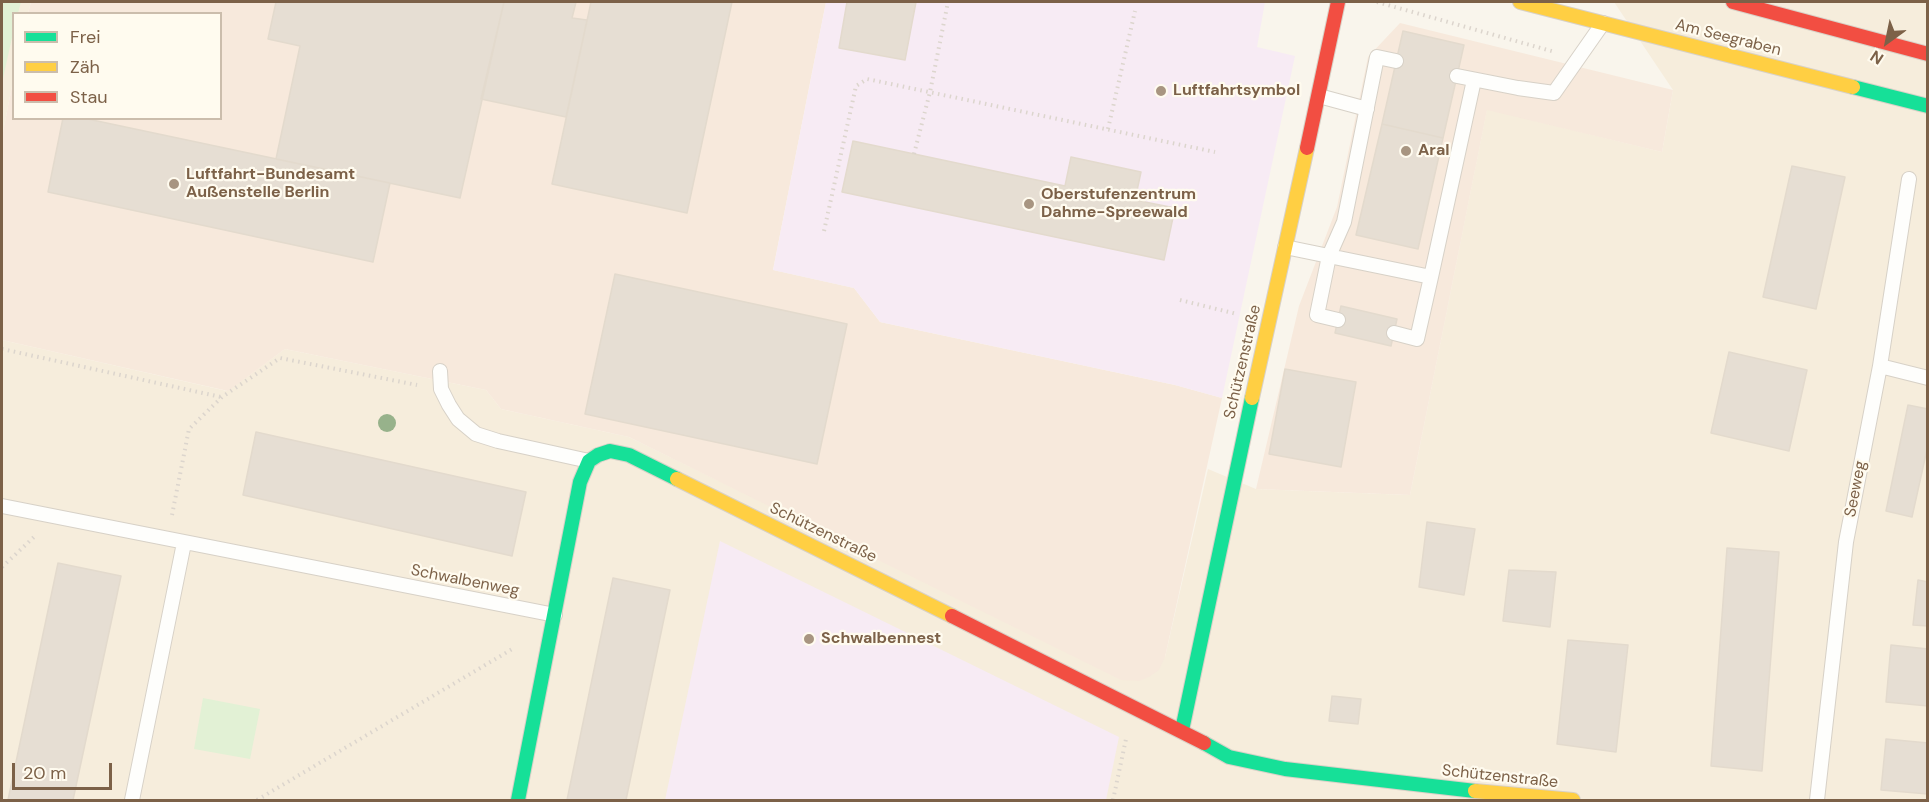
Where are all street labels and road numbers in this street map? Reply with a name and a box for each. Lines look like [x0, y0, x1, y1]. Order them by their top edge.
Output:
street label: Am Seegraben [1673, 16, 1783, 60]
street label: Schützenstraße [1221, 303, 1265, 421]
street label: Seeweg [1841, 459, 1871, 519]
street label: Schützenstraße [766, 499, 880, 567]
street label: Schwalbenweg [409, 561, 521, 601]
street label: Schützenstraße [1441, 761, 1559, 793]

